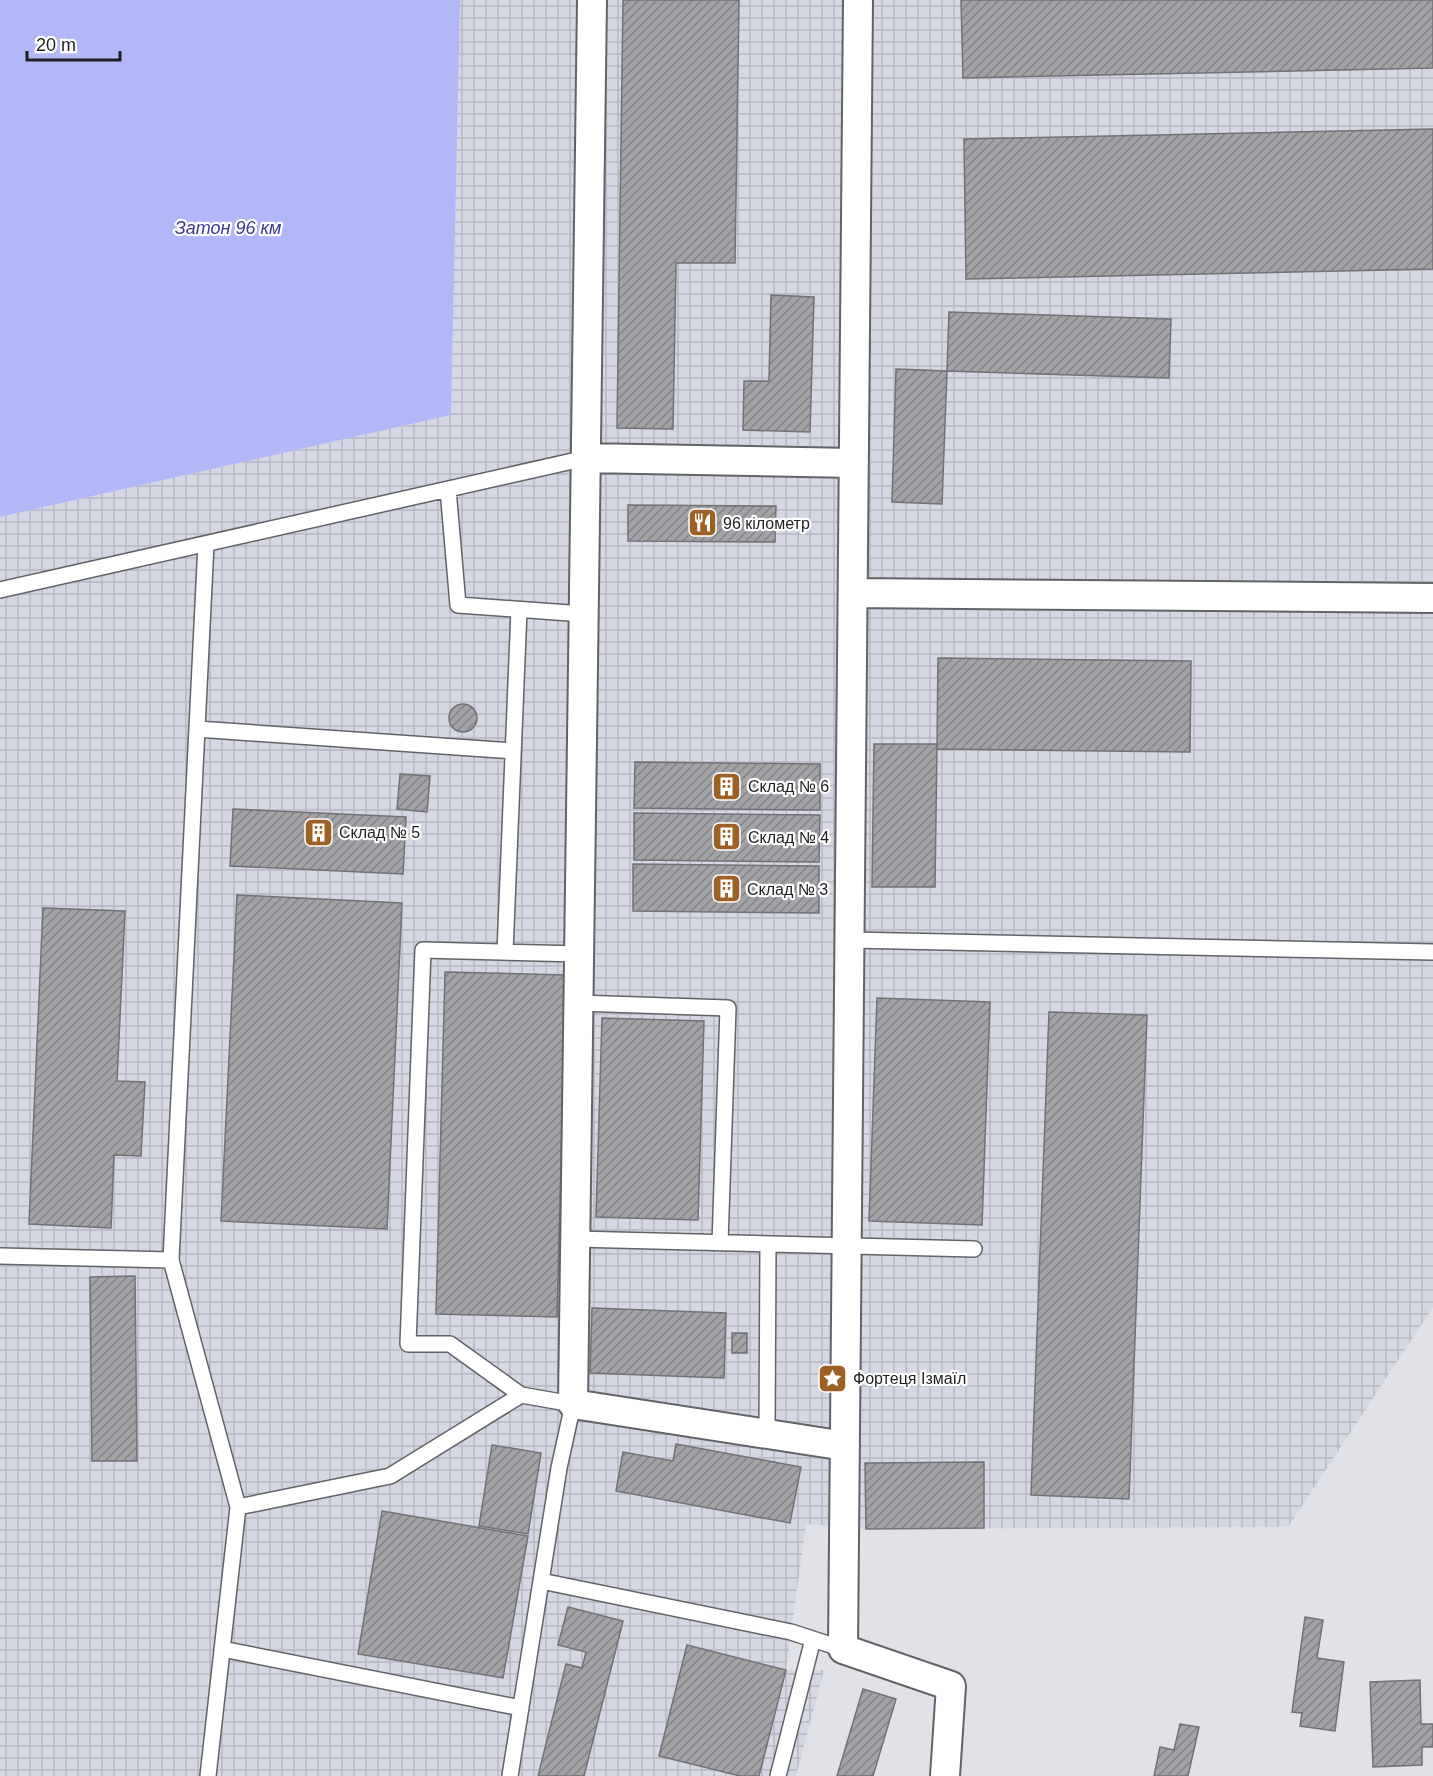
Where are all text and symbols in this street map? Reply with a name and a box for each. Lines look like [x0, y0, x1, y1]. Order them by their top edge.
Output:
scale bar [27, 24, 120, 62]
text: 20 m [36, 35, 76, 55]
water label: Затон 96 км [175, 218, 281, 238]
restaurant icon: 96 кілометр [686, 507, 718, 539]
place label: 96 кілометр [723, 515, 810, 532]
building icon: Склад № 6 [711, 770, 743, 802]
place label: Склад № 6 [748, 778, 829, 795]
building icon: Склад № 5 [302, 816, 334, 848]
building icon: Склад № 4 [711, 821, 743, 853]
place label: Склад № 5 [339, 824, 420, 841]
place label: Склад № 4 [748, 829, 829, 846]
building icon: Склад № 3 [710, 873, 742, 905]
place label: Склад № 3 [747, 881, 828, 898]
place icon: Фортеця Ізмаїл [816, 1362, 848, 1394]
place label: Фортеця Ізмаїл [853, 1370, 966, 1387]

